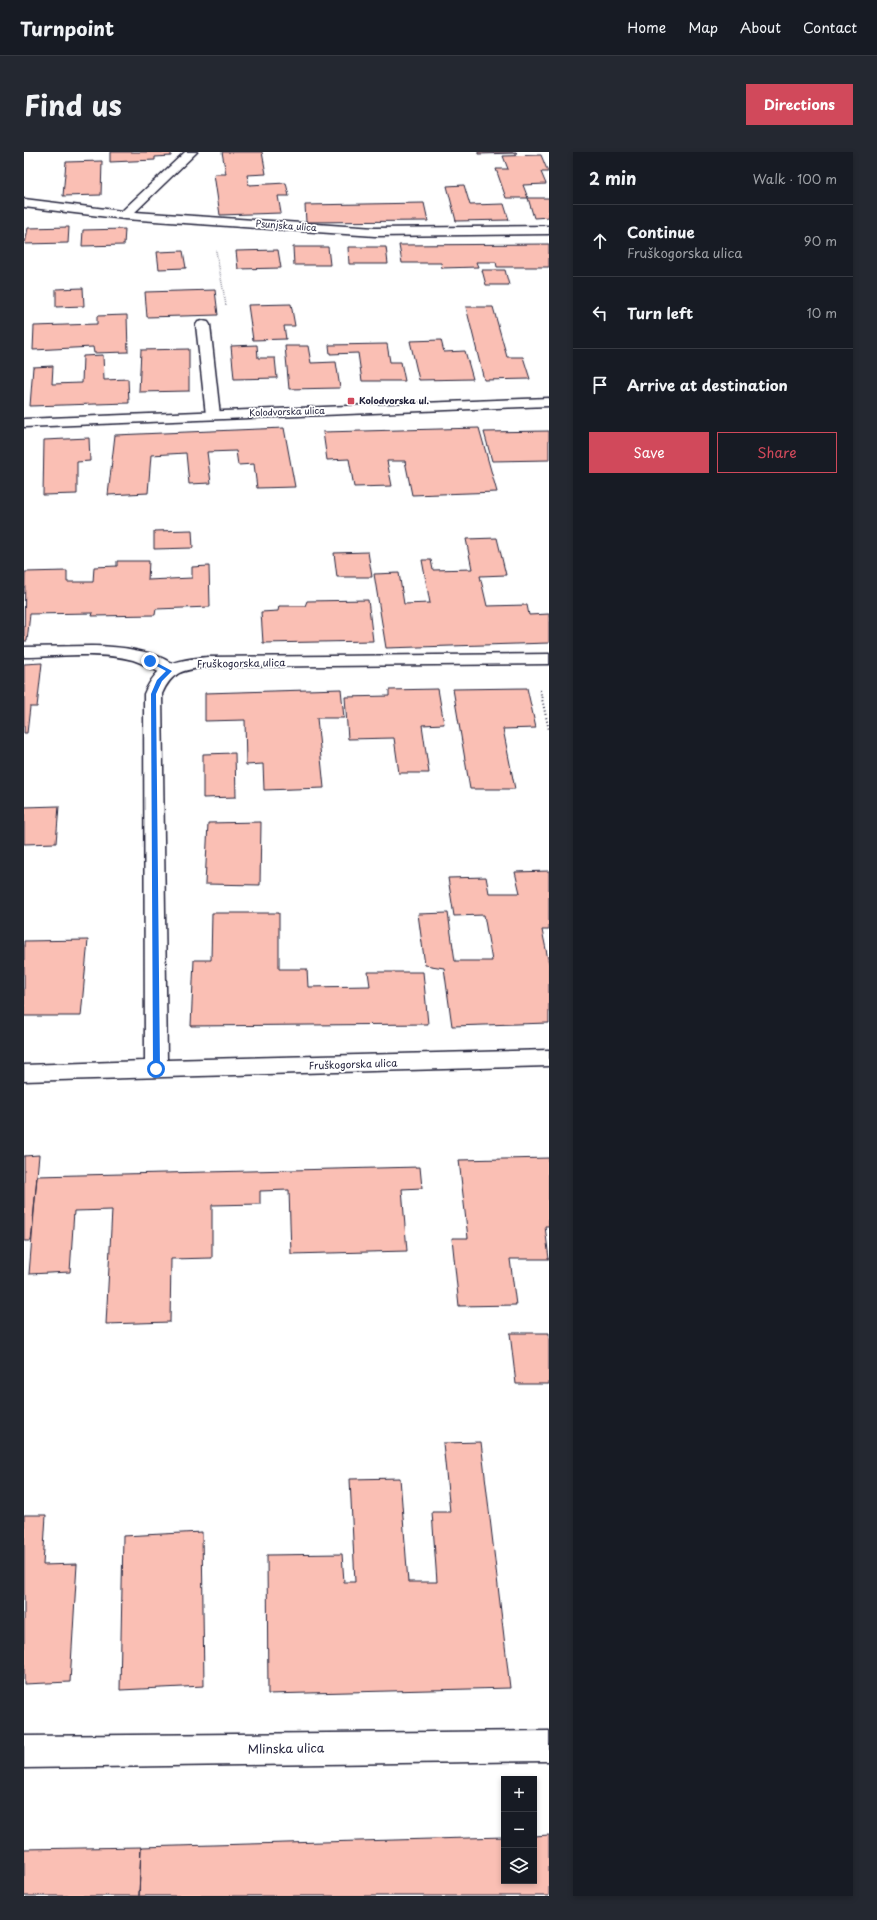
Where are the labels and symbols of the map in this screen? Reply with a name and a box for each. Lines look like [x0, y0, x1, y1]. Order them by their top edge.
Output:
street label: Psunjska ulica [255, 216, 317, 234]
place label: Kolodvorska ul. [359, 393, 430, 407]
marker: Kolodvorska ul. [346, 396, 356, 406]
street label: Kolodvorska ulica [249, 403, 325, 419]
route end [141, 652, 159, 670]
street label: Fruškogorska ulica [196, 654, 286, 671]
street label: Fruškogorska ulica [308, 1054, 398, 1073]
route start [147, 1060, 165, 1078]
street label: Mlinska ulica [248, 1738, 325, 1758]

